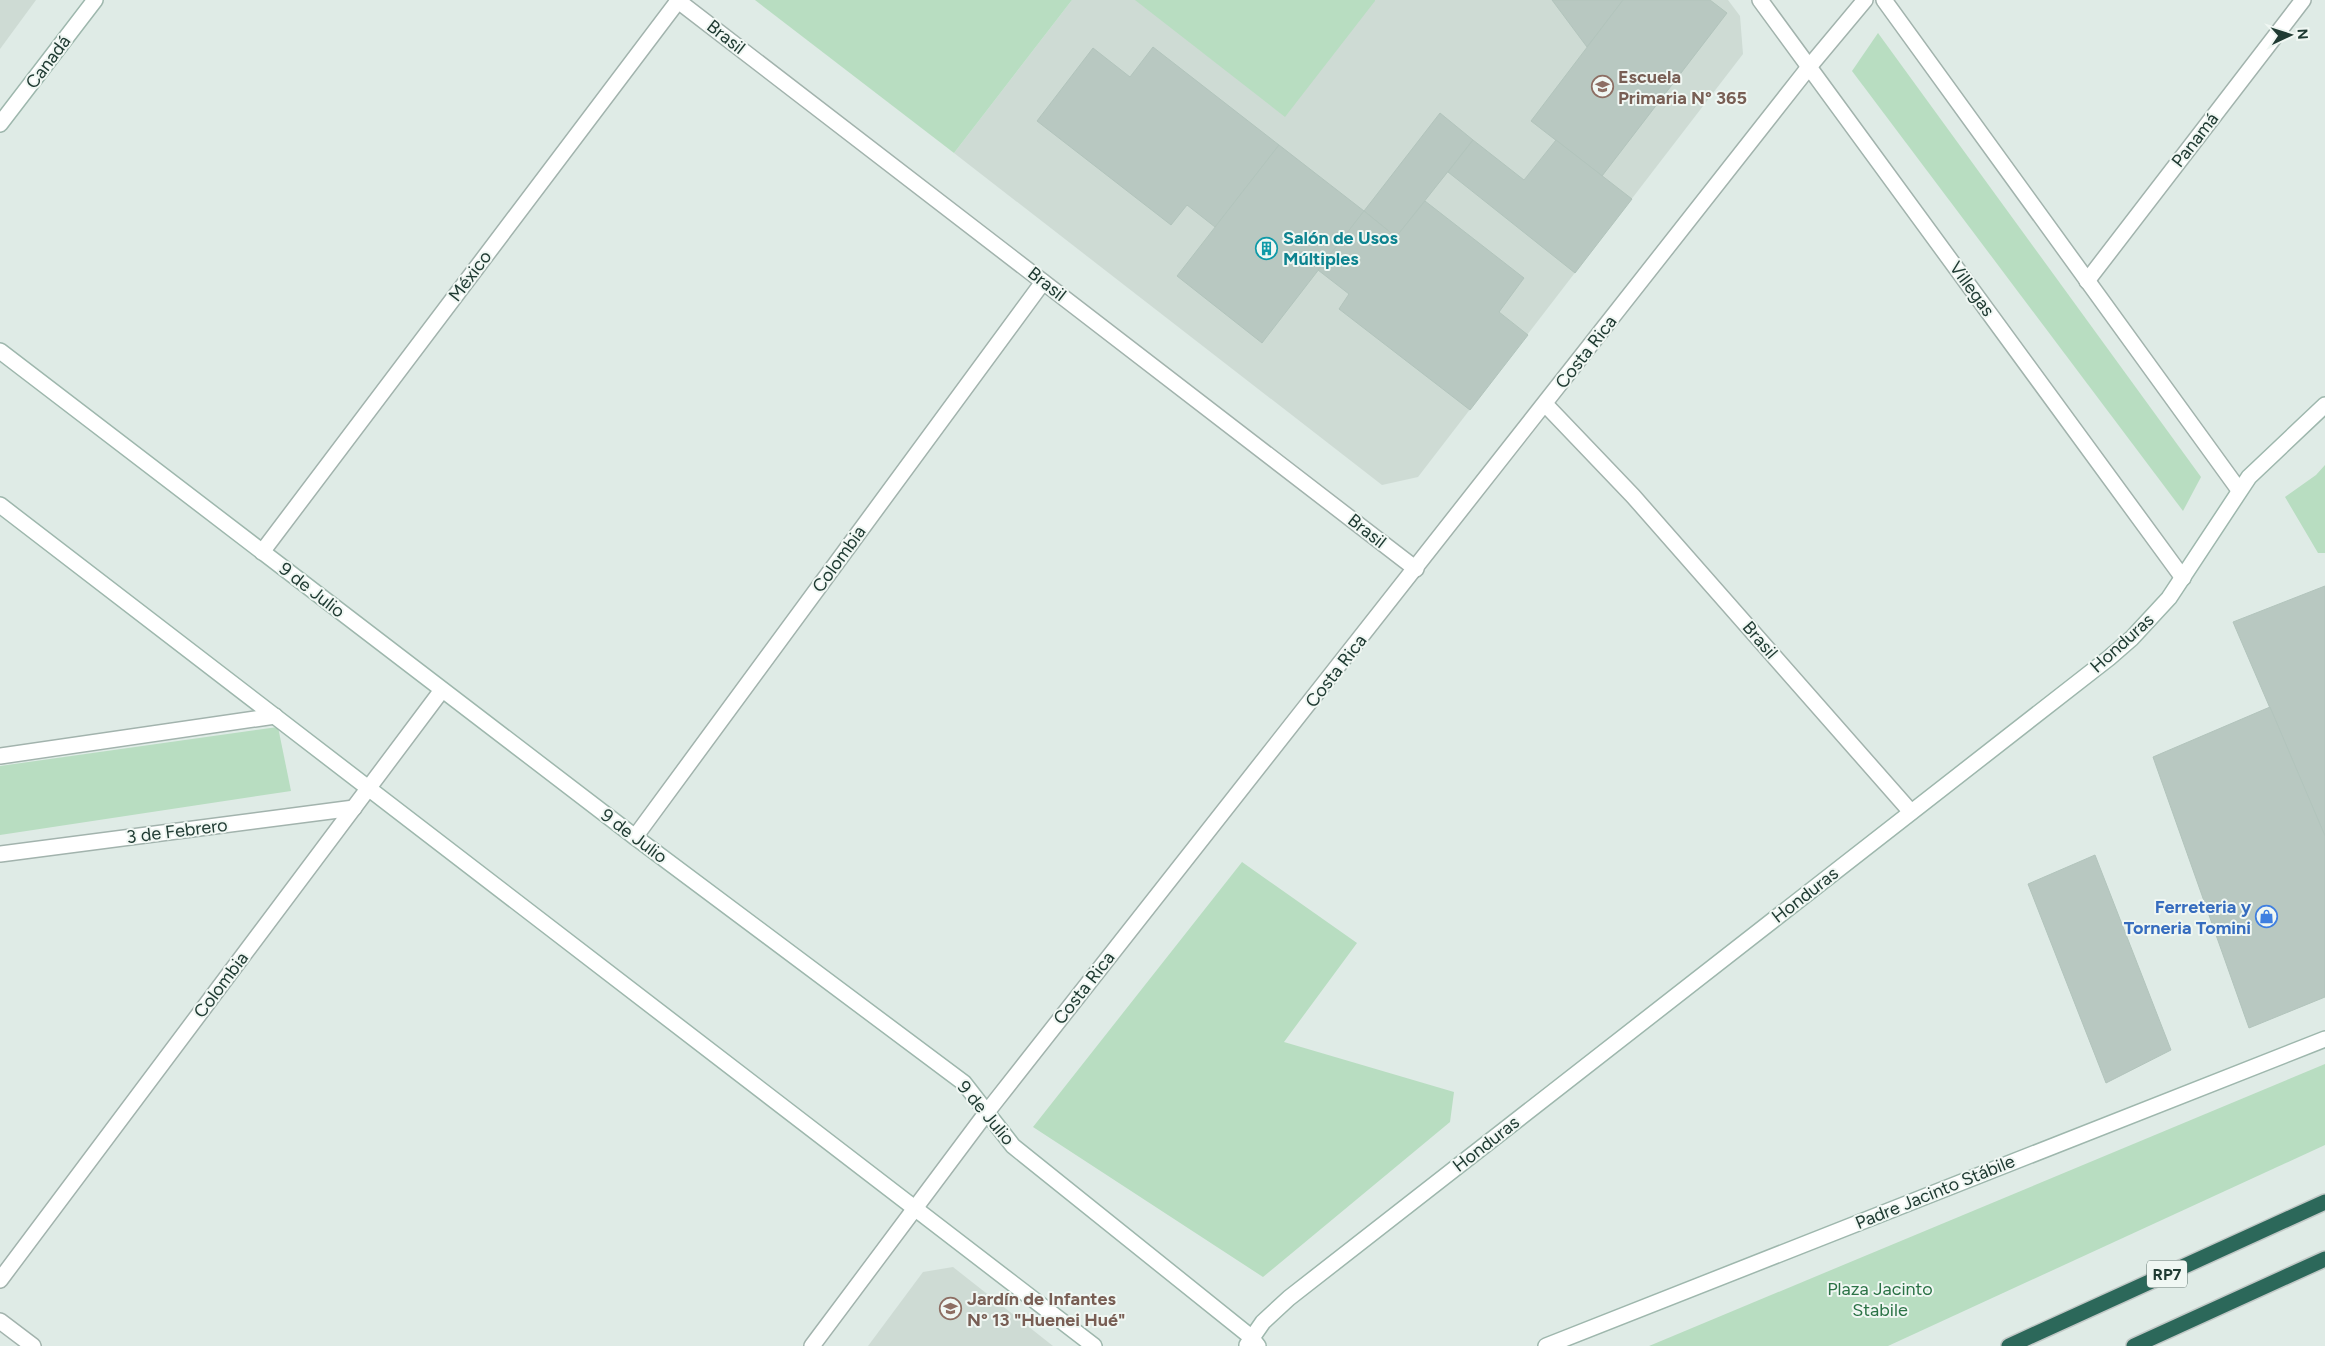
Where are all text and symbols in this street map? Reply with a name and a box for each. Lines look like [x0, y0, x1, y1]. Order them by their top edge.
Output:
north arrow [2265, 10, 2315, 60]
street label: Brasil [702, 15, 750, 59]
text: N [2294, 28, 2311, 40]
street label: Canadá [21, 31, 75, 93]
place label: Escuela Primaria N° 365 [1618, 66, 1747, 109]
school or university icon: Escuela Primaria N° 365 [1590, 75, 1614, 99]
street label: Panamá [2167, 108, 2223, 172]
place label: Salón de Usos Múltiples [1283, 227, 1398, 270]
building icon: Salón de Usos Múltiples [1255, 236, 1279, 260]
street label: México [444, 246, 496, 306]
street label: Villegas [1945, 257, 1999, 321]
street label: Brasil [1023, 262, 1071, 306]
street label: Costa Rica [1551, 311, 1621, 393]
street label: Brasil [1343, 509, 1391, 553]
street label: Colombia [807, 521, 871, 597]
street label: 9 de Julio [275, 558, 349, 622]
street label: Honduras [2086, 609, 2158, 677]
street label: Brasil [1738, 617, 1782, 663]
street label: Costa Rica [1301, 630, 1371, 712]
street label: 9 de Julio [596, 804, 672, 868]
street label: 3 de Febrero [125, 814, 229, 848]
street label: Honduras [1767, 862, 1843, 928]
place label: Ferreteria y Torneria Tomini [2124, 896, 2252, 939]
shop icon: Ferreteria y Torneria Tomini [2255, 905, 2279, 929]
street label: Costa Rica [1049, 947, 1119, 1029]
street label: Colombia [189, 948, 253, 1022]
street label: 9 de Julio [953, 1076, 1019, 1150]
street label: Honduras [1448, 1111, 1524, 1177]
street label: Padre Jacinto Stábile [1852, 1150, 2018, 1234]
road number: RP7 [2147, 1260, 2187, 1288]
park label: Plaza Jacinto Stabile [1827, 1278, 1933, 1321]
place label: Jardín de Infantes N° 13 "Huenei Hué" [967, 1288, 1125, 1331]
school or university icon: Jardín de Infantes N° 13 "Huenei Hué" [939, 1297, 963, 1321]

